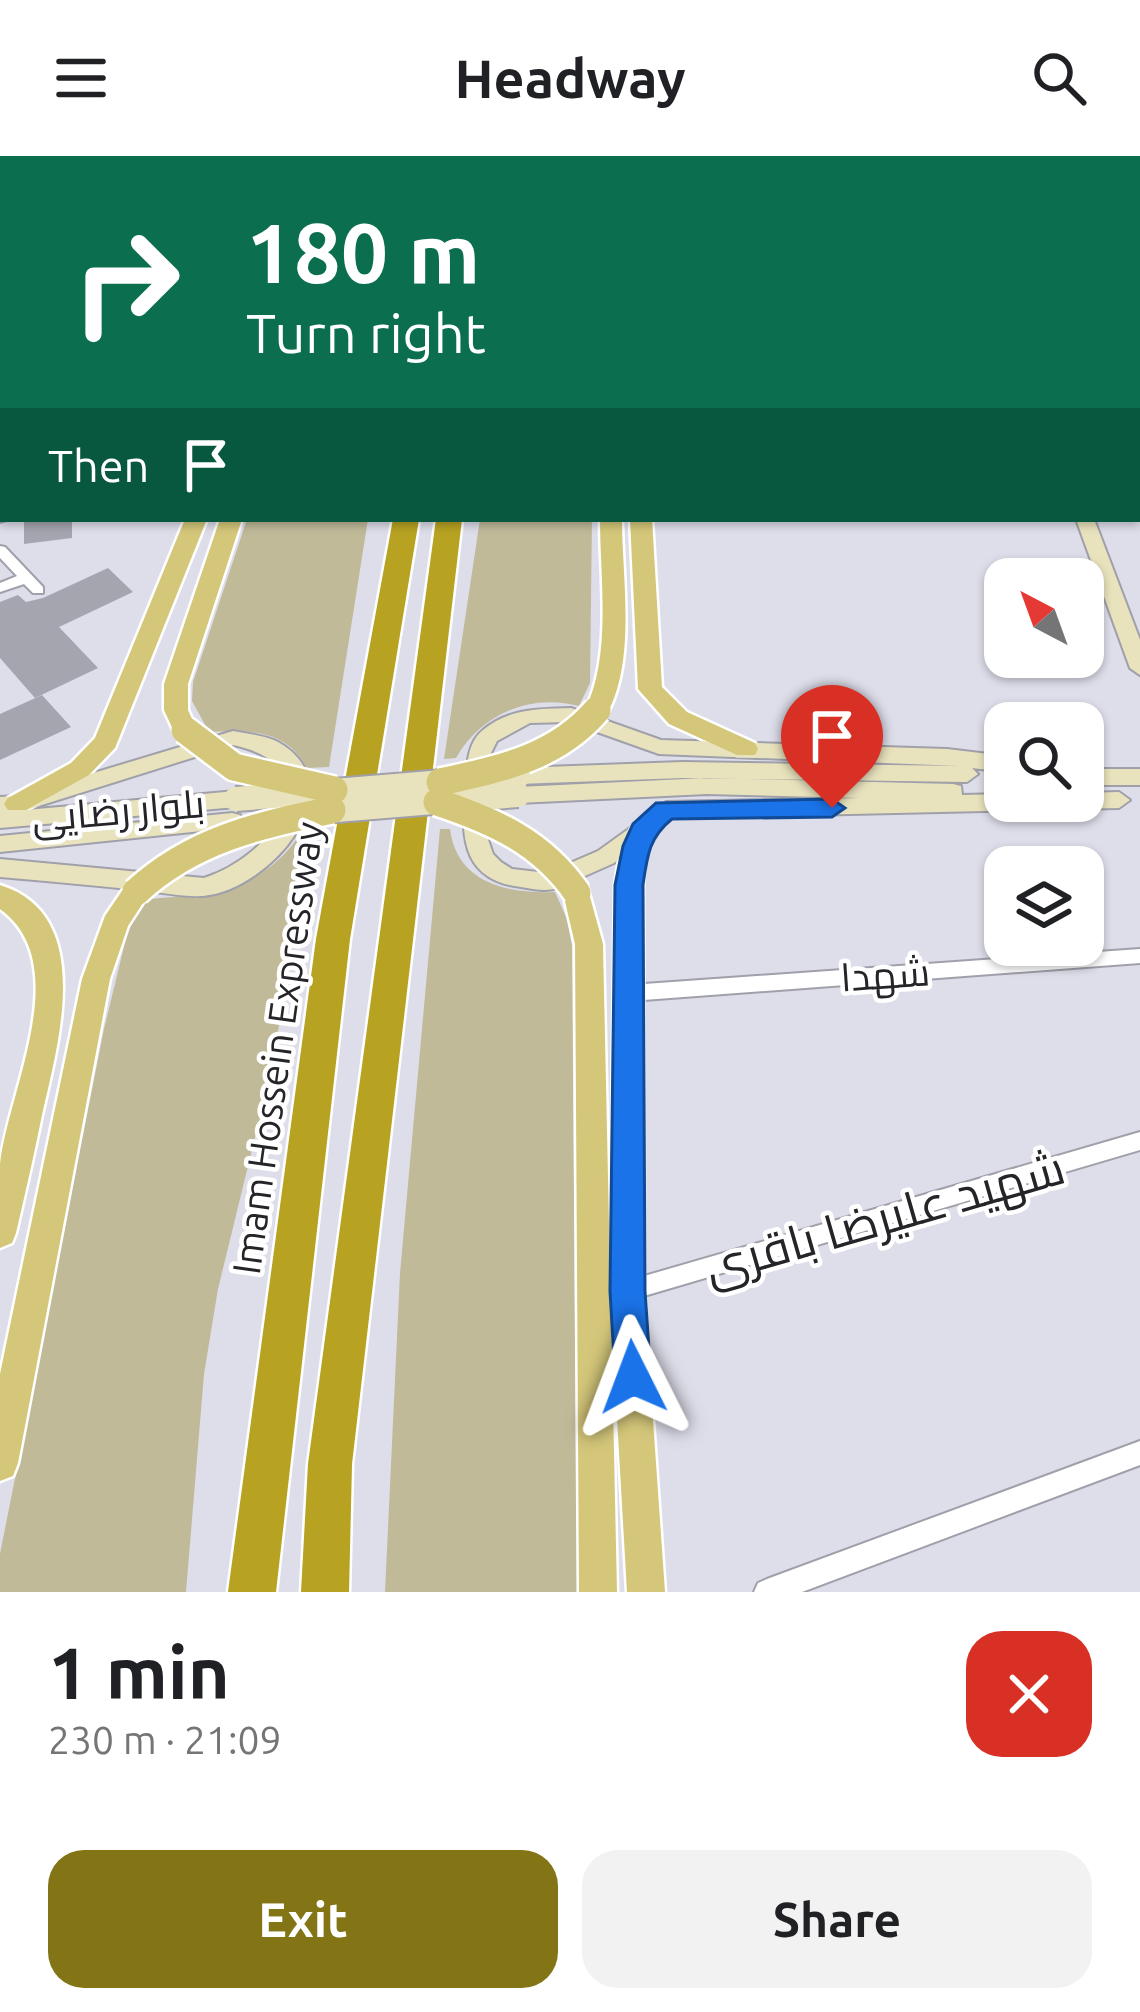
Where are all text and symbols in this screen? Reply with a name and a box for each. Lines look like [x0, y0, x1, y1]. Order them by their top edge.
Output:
icon: menu [48, 45, 114, 111]
icon: search [1026, 45, 1092, 111]
text: Headway [454, 48, 686, 108]
icon: right [48, 204, 204, 360]
text: 180 m [246, 205, 480, 299]
text: Turn right [246, 303, 486, 363]
icon: arrive [173, 432, 239, 498]
text: Then [48, 440, 149, 491]
north arrow [984, 558, 1104, 678]
map controls [984, 558, 1104, 966]
pin [781, 685, 883, 808]
button: search [984, 702, 1104, 822]
icon: arrive [799, 703, 865, 769]
street label: بلوار رضایی [30, 781, 206, 842]
street label: Imam Hossein Expressway [224, 819, 330, 1277]
button: layers [984, 846, 1104, 966]
street label: شهدا [839, 949, 931, 1002]
street label: شهید علیرضا باقری [698, 1139, 1071, 1296]
position arrow [570, 1314, 696, 1440]
button: close [966, 1631, 1092, 1757]
text: 1 min [48, 1632, 230, 1713]
text: 230 m · 21:09 [48, 1718, 282, 1761]
button: Exit [48, 1850, 558, 1988]
button: Share [582, 1850, 1092, 1988]

